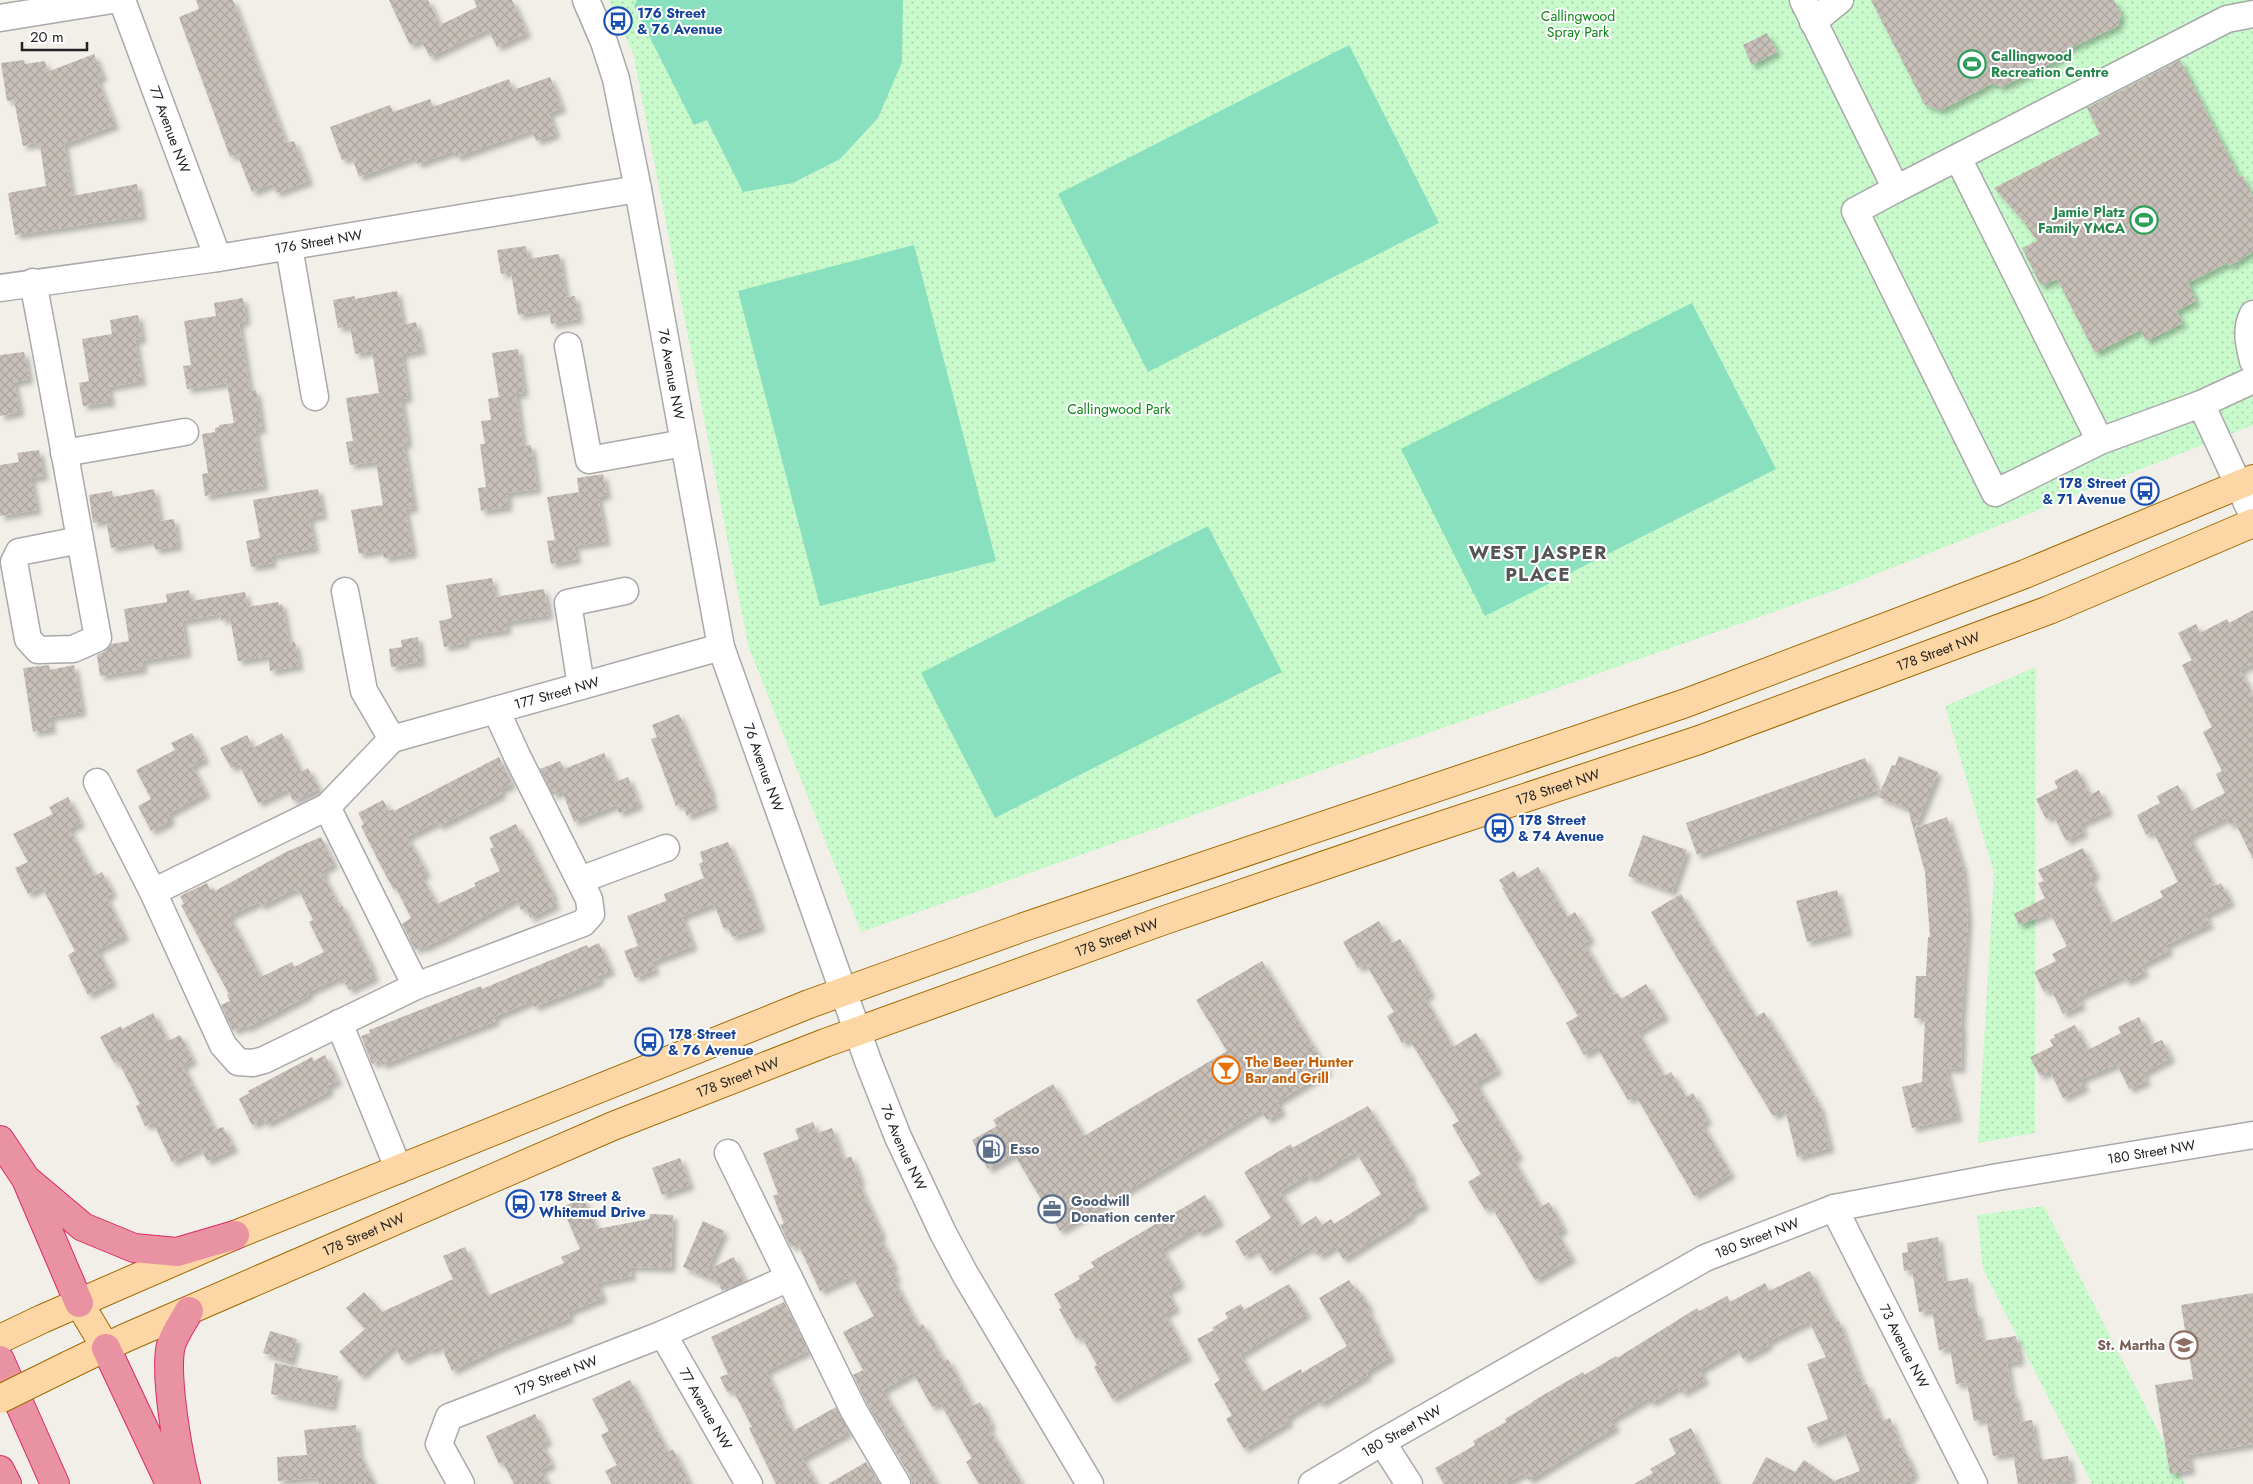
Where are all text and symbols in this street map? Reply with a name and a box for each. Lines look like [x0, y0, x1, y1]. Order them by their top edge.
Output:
place label: 176 Street & 76 Avenue [637, 3, 723, 39]
bus stop icon: 176 Street & 76 Avenue [603, 6, 633, 36]
park label: Callingwood Spray Park [1541, 6, 1615, 42]
scale bar [22, 20, 88, 52]
text: 20 m [30, 26, 64, 48]
place label: Callingwood Recreation Centre [1991, 46, 2109, 82]
sports icon: Callingwood Recreation Centre [1957, 49, 1987, 79]
street label: 77 Avenue NW [145, 83, 195, 176]
place label: Jamie Platz Family YMCA [2038, 202, 2126, 238]
sports icon: Jamie Platz Family YMCA [2129, 205, 2159, 235]
street label: 176 Street NW [273, 224, 364, 259]
street label: 76 Avenue NW [654, 327, 690, 421]
park label: Callingwood Park [1067, 399, 1172, 419]
place label: 178 Street & 71 Avenue [2043, 473, 2127, 509]
bus stop icon: 178 Street & 71 Avenue [2130, 476, 2160, 506]
district label: WEST JASPER PLACE [1469, 539, 1607, 588]
street label: 178 Street NW [1893, 626, 1983, 676]
street label: 177 Street NW [512, 671, 602, 714]
street label: 76 Avenue NW [739, 721, 789, 814]
street label: 178 Street NW [1513, 764, 1603, 810]
place label: 178 Street & 74 Avenue [1518, 810, 1604, 846]
bus stop icon: 178 Street & 74 Avenue [1484, 813, 1514, 843]
street label: 178 Street NW [1072, 913, 1161, 962]
place label: 178 Street & 76 Avenue [668, 1024, 754, 1060]
bus stop icon: 178 Street & 76 Avenue [634, 1027, 664, 1057]
street label: 178 Street NW [693, 1052, 782, 1103]
place label: The Beer Hunter Bar and Grill [1245, 1052, 1354, 1088]
bar icon: The Beer Hunter Bar and Grill [1211, 1055, 1241, 1085]
street label: 76 Avenue NW [876, 1101, 932, 1194]
fuel station icon: Esso [976, 1134, 1006, 1164]
street label: 180 Street NW [2106, 1135, 2197, 1169]
place label: Esso [1010, 1139, 1039, 1159]
place label: 178 Street & Whitemud Drive [539, 1186, 646, 1222]
bus stop icon: 178 Street & Whitemud Drive [505, 1189, 535, 1219]
place label: Goodwill Donation center [1071, 1191, 1175, 1227]
office icon: Goodwill Donation center [1037, 1194, 1067, 1224]
street label: 178 Street NW [319, 1208, 408, 1261]
street label: 180 Street NW [1712, 1212, 1802, 1263]
street label: 73 Avenue NW [1874, 1301, 1934, 1392]
school or university icon: St. Martha [2169, 1330, 2199, 1360]
place label: St. Martha [2097, 1335, 2165, 1355]
street label: 179 Street NW [511, 1350, 601, 1401]
street label: 77 Avenue NW [674, 1364, 737, 1453]
street label: 180 Street NW [1358, 1400, 1445, 1462]

